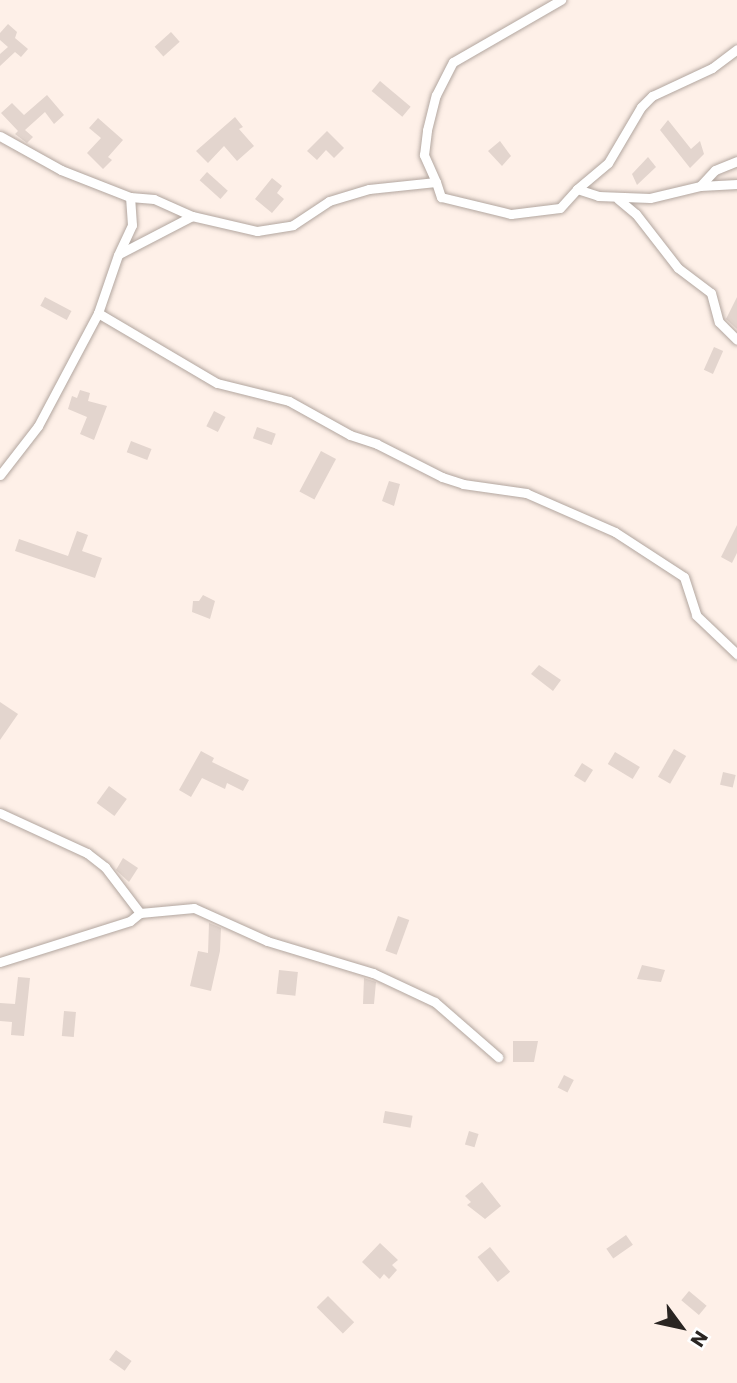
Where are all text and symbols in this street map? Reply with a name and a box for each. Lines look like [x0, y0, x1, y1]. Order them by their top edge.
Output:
north arrow [646, 1292, 716, 1362]
text: N [684, 1325, 714, 1352]

